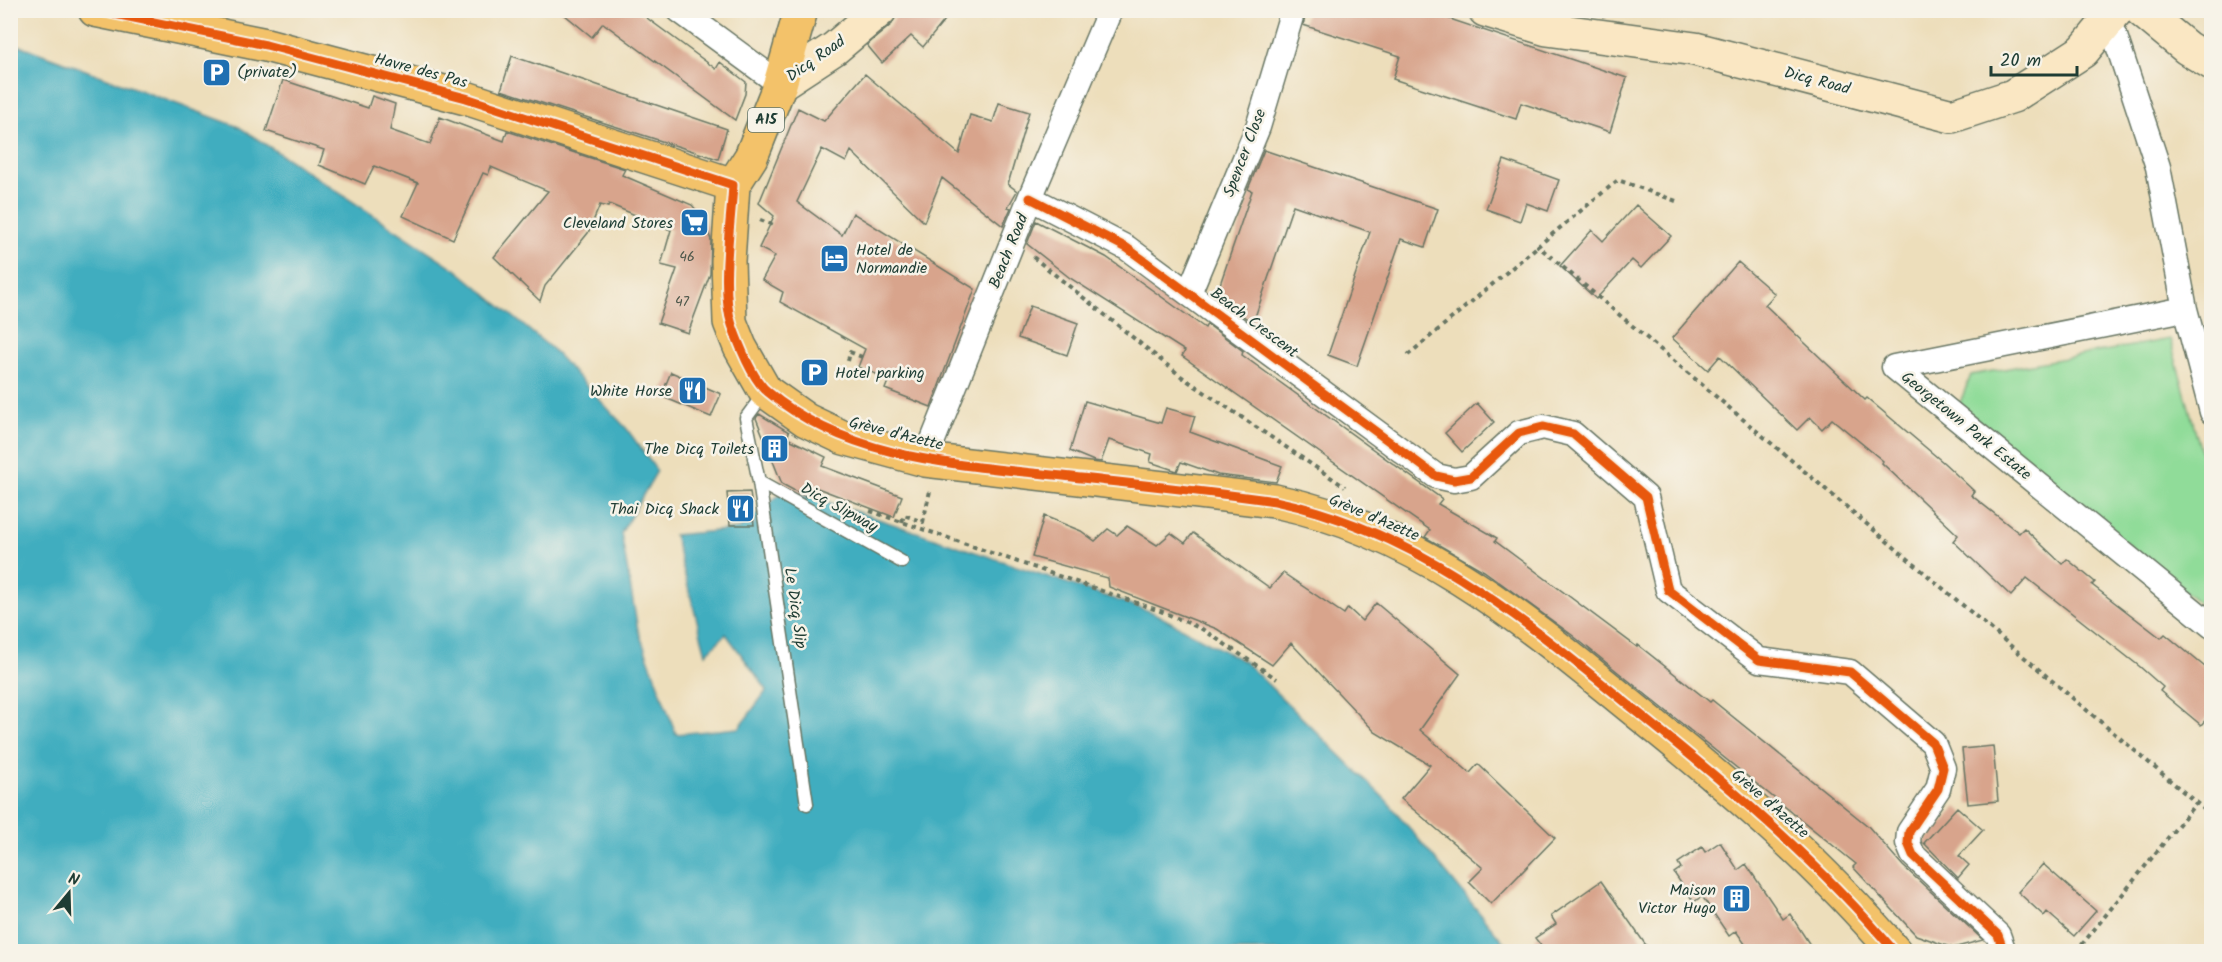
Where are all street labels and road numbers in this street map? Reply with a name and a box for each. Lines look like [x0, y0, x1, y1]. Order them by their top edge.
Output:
street label: Dicq Road [781, 29, 852, 89]
street label: Havre des Pas [372, 47, 470, 95]
street label: Dicq Road [1781, 60, 1854, 102]
street label: Spencer Close [1217, 105, 1273, 201]
road number: A15 [748, 108, 784, 132]
street label: Beach Road [983, 209, 1036, 292]
street label: Beach Crescent [1205, 281, 1304, 365]
street label: Georgetown Park Estate [1895, 365, 2037, 487]
street label: Grève d'Azette [846, 410, 946, 458]
street label: Dicq Slipway [796, 476, 883, 540]
street label: Grève d'Azette [1325, 488, 1423, 548]
street label: Le Dicq Slip [777, 566, 813, 650]
street label: Grève d'Azette [1725, 763, 1815, 845]

